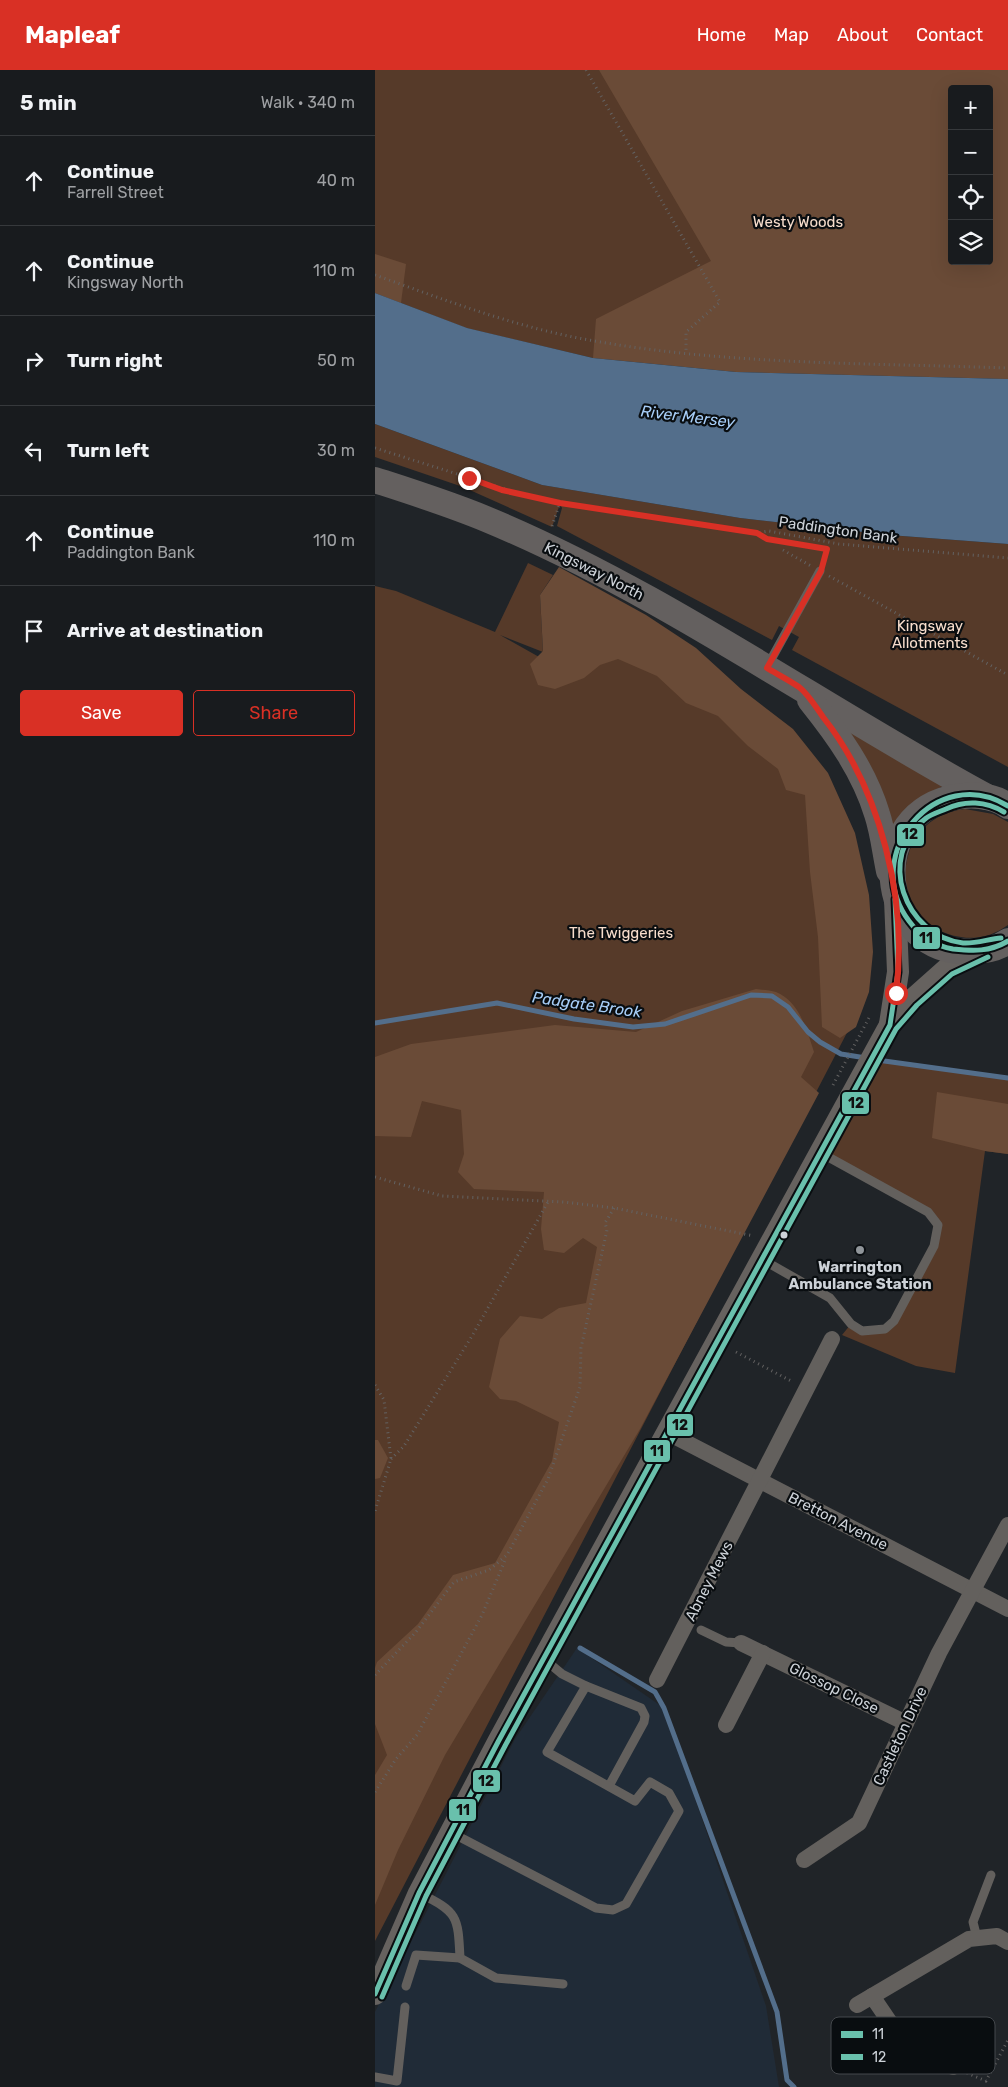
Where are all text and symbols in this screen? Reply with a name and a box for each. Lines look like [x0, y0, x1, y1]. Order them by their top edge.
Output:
text: Mapleaf [25, 21, 120, 49]
text: Home [697, 24, 746, 46]
text: Map [774, 24, 809, 46]
text: About [837, 24, 888, 46]
text: Contact [916, 24, 983, 46]
map controls [948, 85, 993, 265]
button: + [948, 85, 993, 130]
text: 5 min [20, 90, 77, 115]
text: Walk · 340 m [261, 93, 355, 112]
button: − [948, 130, 993, 175]
text: Continue [67, 160, 154, 183]
icon: ahead [20, 167, 48, 195]
text: 40 m [317, 171, 355, 190]
button: locate [948, 175, 993, 220]
text: Farrell Street [67, 183, 164, 202]
park label: Westy Woods [753, 213, 844, 231]
button: layers [948, 220, 993, 265]
text: Continue [67, 250, 154, 273]
icon: ahead [20, 257, 48, 285]
text: 110 m [313, 261, 355, 280]
text: Kingsway North [67, 273, 184, 292]
icon: right [20, 347, 48, 375]
text: Turn right [67, 349, 162, 372]
text: 50 m [317, 351, 355, 370]
water label: River Mersey [640, 401, 737, 432]
icon: left [20, 437, 48, 465]
text: Turn left [67, 439, 149, 462]
text: 30 m [317, 441, 355, 460]
route end [458, 467, 481, 490]
street label: Paddington Bank [777, 513, 899, 547]
text: Continue [67, 520, 154, 543]
icon: ahead [20, 527, 48, 555]
text: 110 m [313, 531, 355, 550]
street label: Kingsway North [541, 538, 647, 604]
text: Paddington Bank [67, 543, 195, 562]
icon: arrive [20, 617, 48, 645]
park label: Kingsway Allotments [892, 617, 968, 652]
text: Arrive at destination [67, 619, 263, 642]
button: Save [20, 690, 183, 736]
button: Share [193, 690, 355, 736]
line badge: 12 [896, 823, 925, 847]
text: 12 [902, 826, 918, 843]
park label: The Twiggeries [569, 924, 673, 942]
line badge: 11 [912, 926, 941, 950]
text: 11 [919, 930, 933, 947]
route start [885, 982, 908, 1005]
water label: Padgate Brook [531, 987, 644, 1022]
line badge: 12 [841, 1091, 870, 1115]
text: 12 [848, 1095, 864, 1112]
unlabelled marker [779, 1230, 789, 1240]
marker: Warrington Ambulance Station [854, 1244, 866, 1256]
place label: Warrington Ambulance Station [788, 1258, 932, 1293]
line badge: 12 [666, 1413, 694, 1437]
text: 12 [672, 1417, 688, 1434]
line badge: 11 [643, 1439, 671, 1463]
text: 11 [650, 1443, 664, 1460]
street label: Bretton Avenue [785, 1488, 891, 1554]
street label: Abney Mews [681, 1538, 737, 1624]
street label: Glossop Close [786, 1659, 882, 1717]
street label: Castleton Drive [869, 1684, 931, 1788]
line badge: 12 [472, 1769, 501, 1793]
text: 12 [478, 1773, 494, 1790]
line badge: 11 [448, 1798, 477, 1822]
text: 11 [456, 1802, 470, 1819]
legend [831, 2017, 995, 2074]
text: 11 [872, 2026, 884, 2043]
text: 12 [872, 2049, 886, 2066]

